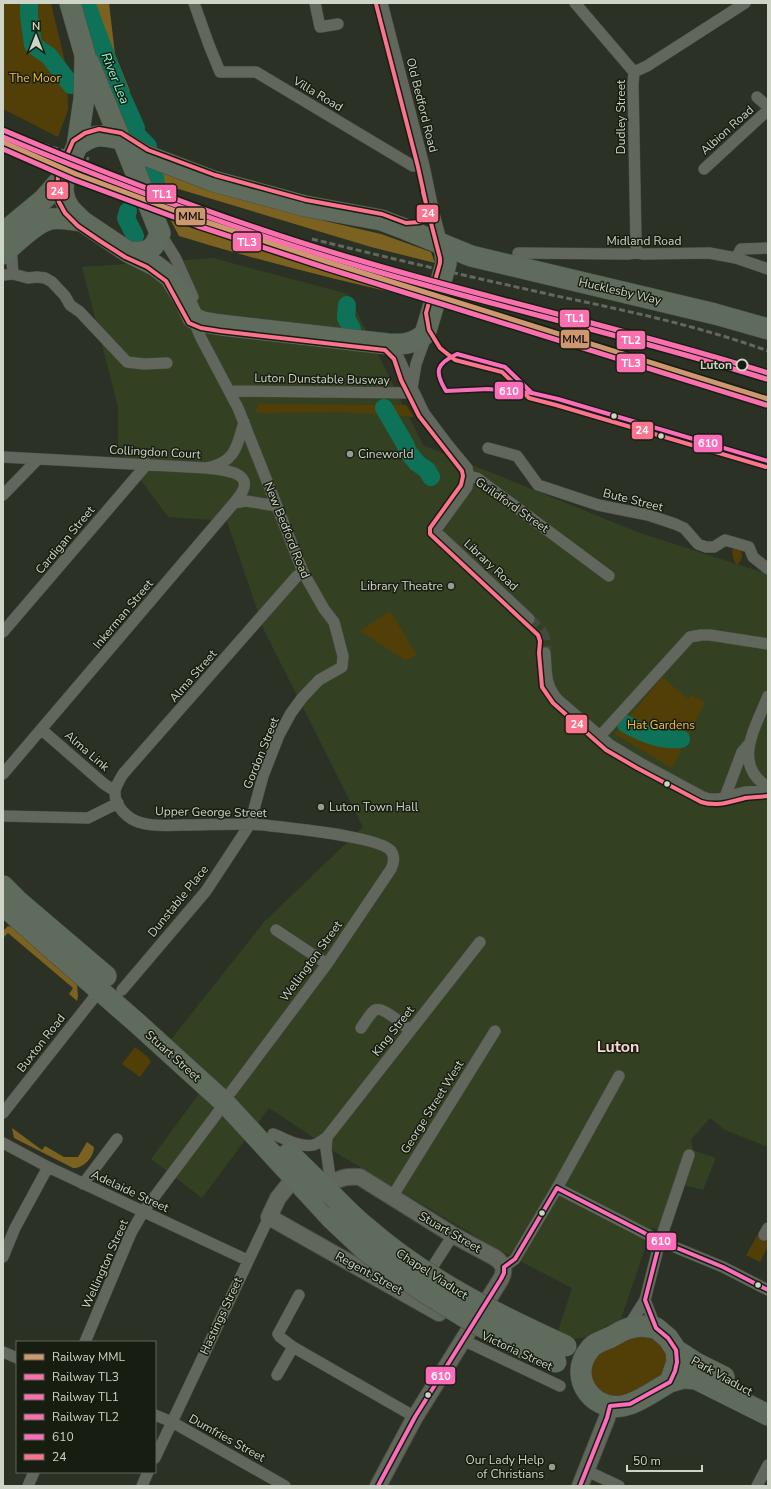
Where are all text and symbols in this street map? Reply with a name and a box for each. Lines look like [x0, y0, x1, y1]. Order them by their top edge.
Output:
north arrow [16, 16, 56, 56]
text: N [32, 19, 40, 34]
water label: River Lea [97, 50, 134, 107]
street label: Old Bedford Road [403, 56, 441, 154]
park label: The Moor [9, 70, 61, 86]
street label: Villa Road [289, 72, 346, 115]
street label: Dudley Street [613, 79, 629, 154]
street label: Albion Road [697, 102, 757, 158]
line badge: 24 [46, 181, 69, 200]
text: 24 [50, 184, 64, 199]
line badge: TL1 [146, 184, 177, 203]
text: TL1 [152, 187, 172, 202]
line badge: 24 [416, 204, 439, 223]
text: 24 [421, 206, 435, 221]
line badge: MML [175, 207, 206, 226]
text: MML [178, 209, 204, 224]
line badge: TL3 [232, 232, 262, 252]
street label: Midland Road [607, 233, 681, 249]
text: TL3 [237, 235, 257, 250]
street label: Hucklesby Way [577, 274, 664, 308]
line badge: TL1 [559, 309, 590, 328]
text: TL1 [565, 311, 585, 326]
line badge: MML [560, 329, 590, 349]
line badge: TL2 [616, 330, 646, 350]
text: MML [562, 332, 588, 347]
text: TL2 [621, 333, 641, 348]
line badge: TL3 [616, 353, 646, 373]
text: TL3 [621, 356, 641, 371]
place label: Luton [700, 357, 732, 373]
marker: Luton [735, 358, 749, 372]
street label: Luton Dunstable Busway [254, 370, 391, 388]
line badge: 610 [494, 381, 524, 400]
text: 610 [499, 384, 519, 399]
unlabelled marker [609, 411, 619, 421]
line badge: 24 [631, 421, 654, 440]
text: 24 [635, 423, 649, 438]
unlabelled marker [656, 431, 666, 441]
line badge: 610 [693, 434, 723, 453]
text: 610 [698, 436, 718, 451]
street label: Collingdon Court [109, 442, 202, 462]
place label: Cineworld [358, 446, 413, 462]
marker: Cineworld [345, 449, 355, 459]
street label: Guildford Street [472, 474, 553, 537]
street label: New Bedford Road [260, 479, 314, 581]
street label: Bute Street [601, 485, 665, 515]
street label: Cardigan Street [32, 502, 99, 577]
street label: Library Road [460, 536, 522, 594]
street label: Inkerman Street [89, 575, 157, 652]
place label: Library Theatre [361, 578, 443, 594]
marker: Library Theatre [446, 581, 456, 591]
street label: Alma Street [166, 646, 221, 706]
street label: Gordon Street [239, 714, 283, 791]
line badge: 24 [565, 714, 588, 734]
text: 24 [570, 717, 584, 732]
park label: Hat Gardens [627, 717, 695, 733]
street label: Alma Link [61, 727, 113, 775]
unlabelled marker [662, 779, 672, 789]
place label: Luton Town Hall [329, 799, 419, 815]
marker: Luton Town Hall [316, 802, 326, 812]
street label: Upper George Street [155, 803, 268, 821]
street label: Dunstable Place [144, 862, 212, 940]
street label: Wellington Street [276, 917, 346, 1005]
street label: King Street [368, 1002, 418, 1060]
street label: Buxton Road [13, 1011, 69, 1075]
street label: Stuart Street [142, 1027, 205, 1086]
district label: Luton [597, 1036, 639, 1058]
street label: George Street West [397, 1057, 468, 1157]
street label: Adelaide Street [89, 1166, 172, 1216]
street label: Stuart Street [416, 1208, 485, 1257]
unlabelled marker [537, 1208, 547, 1218]
street label: Wellington Street [78, 1216, 132, 1311]
line badge: 610 [646, 1232, 677, 1251]
text: 610 [651, 1234, 671, 1249]
street label: Chapel Viaduct [393, 1245, 471, 1304]
street label: Regent Street [333, 1248, 406, 1298]
street label: Hastings Street [196, 1274, 246, 1357]
unlabelled marker [753, 1280, 763, 1290]
street label: Victoria Street [478, 1327, 556, 1375]
legend [16, 1341, 156, 1473]
text: Railway MML [52, 1349, 126, 1365]
street label: Park Viaduct [688, 1353, 756, 1400]
line badge: 610 [425, 1366, 456, 1385]
text: Railway TL3 [52, 1369, 119, 1385]
text: 610 [431, 1369, 451, 1384]
text: Railway TL1 [52, 1389, 119, 1405]
unlabelled marker [423, 1390, 433, 1400]
text: Railway TL2 [52, 1409, 119, 1425]
street label: Dumfries Street [186, 1410, 269, 1466]
text: 610 [52, 1429, 74, 1445]
scale bar [627, 1447, 702, 1473]
text: 24 [52, 1449, 66, 1465]
place label: Our Lady Help of Christians [465, 1452, 544, 1482]
text: 50 m [633, 1453, 661, 1469]
marker: Our Lady Help of Christians [547, 1462, 557, 1472]

